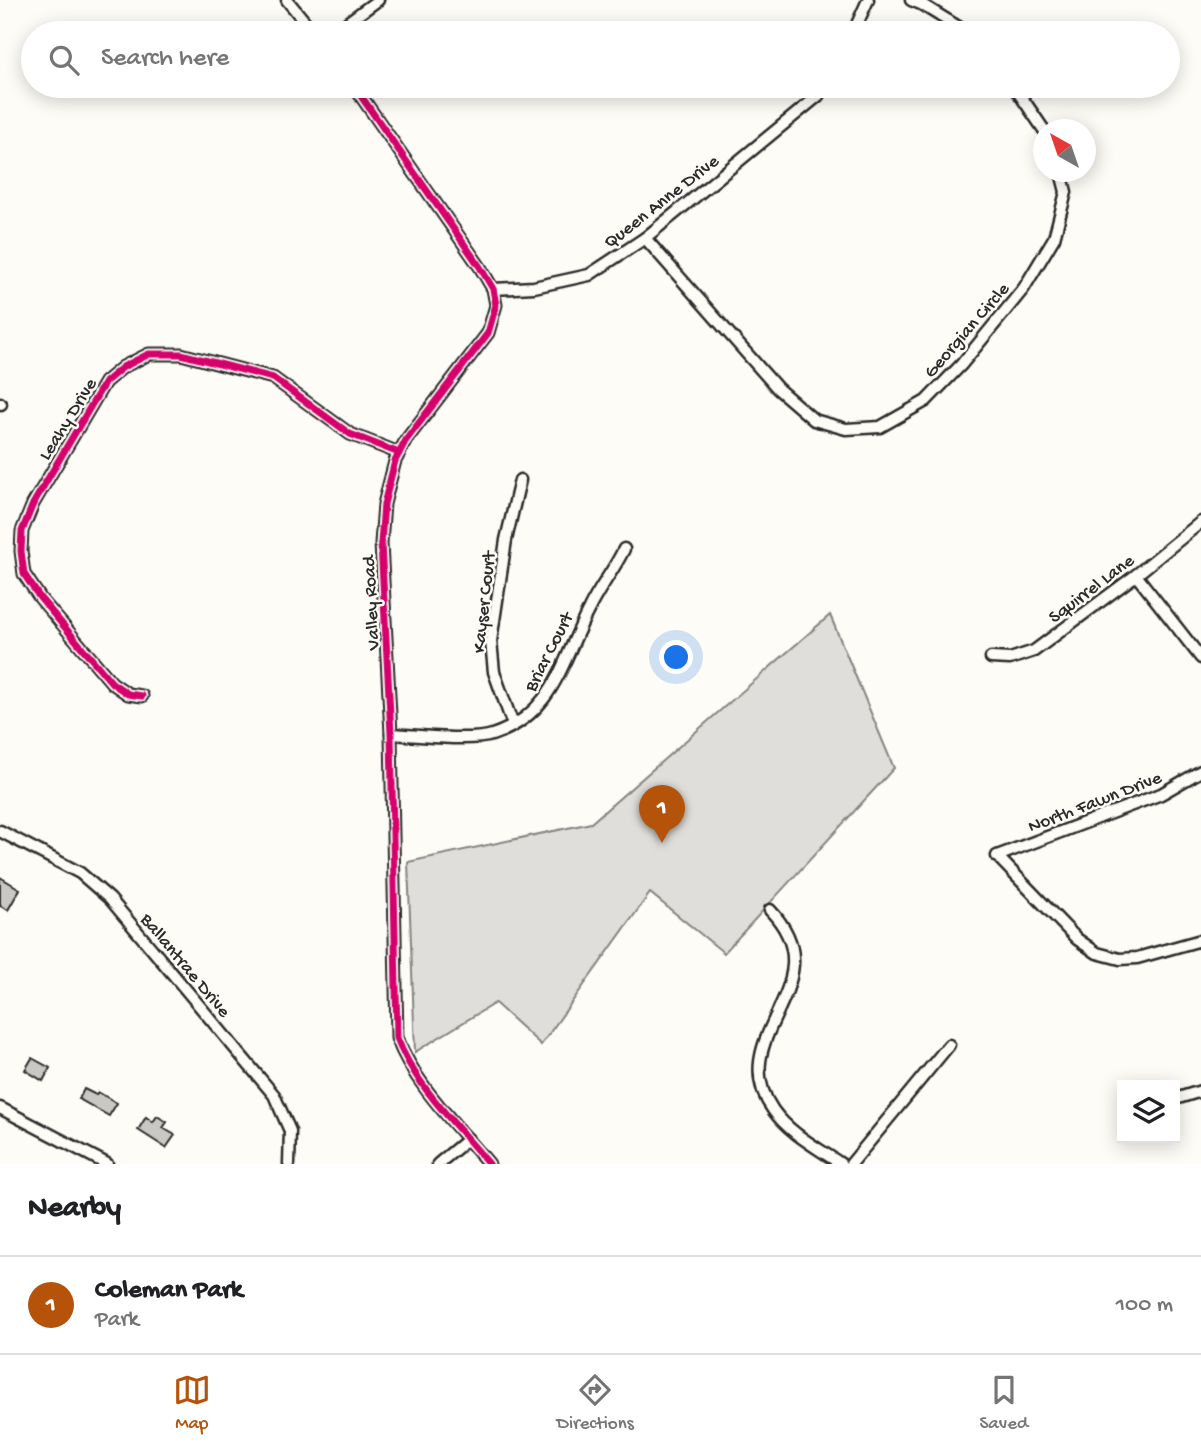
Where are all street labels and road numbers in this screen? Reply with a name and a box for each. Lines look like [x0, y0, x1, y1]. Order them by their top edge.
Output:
street label: Queen Anne Drive [600, 151, 724, 255]
street label: Georgian Circle [920, 279, 1015, 384]
street label: Leahy Drive [35, 374, 103, 465]
street label: Kayser Court [469, 548, 502, 654]
street label: Squirrel Lane [1045, 550, 1140, 630]
street label: Valley Road [358, 553, 387, 652]
street label: Briar Court [520, 607, 581, 697]
street label: North Fawn Drive [1025, 767, 1166, 839]
street label: Ballantrae Drive [133, 909, 235, 1023]

